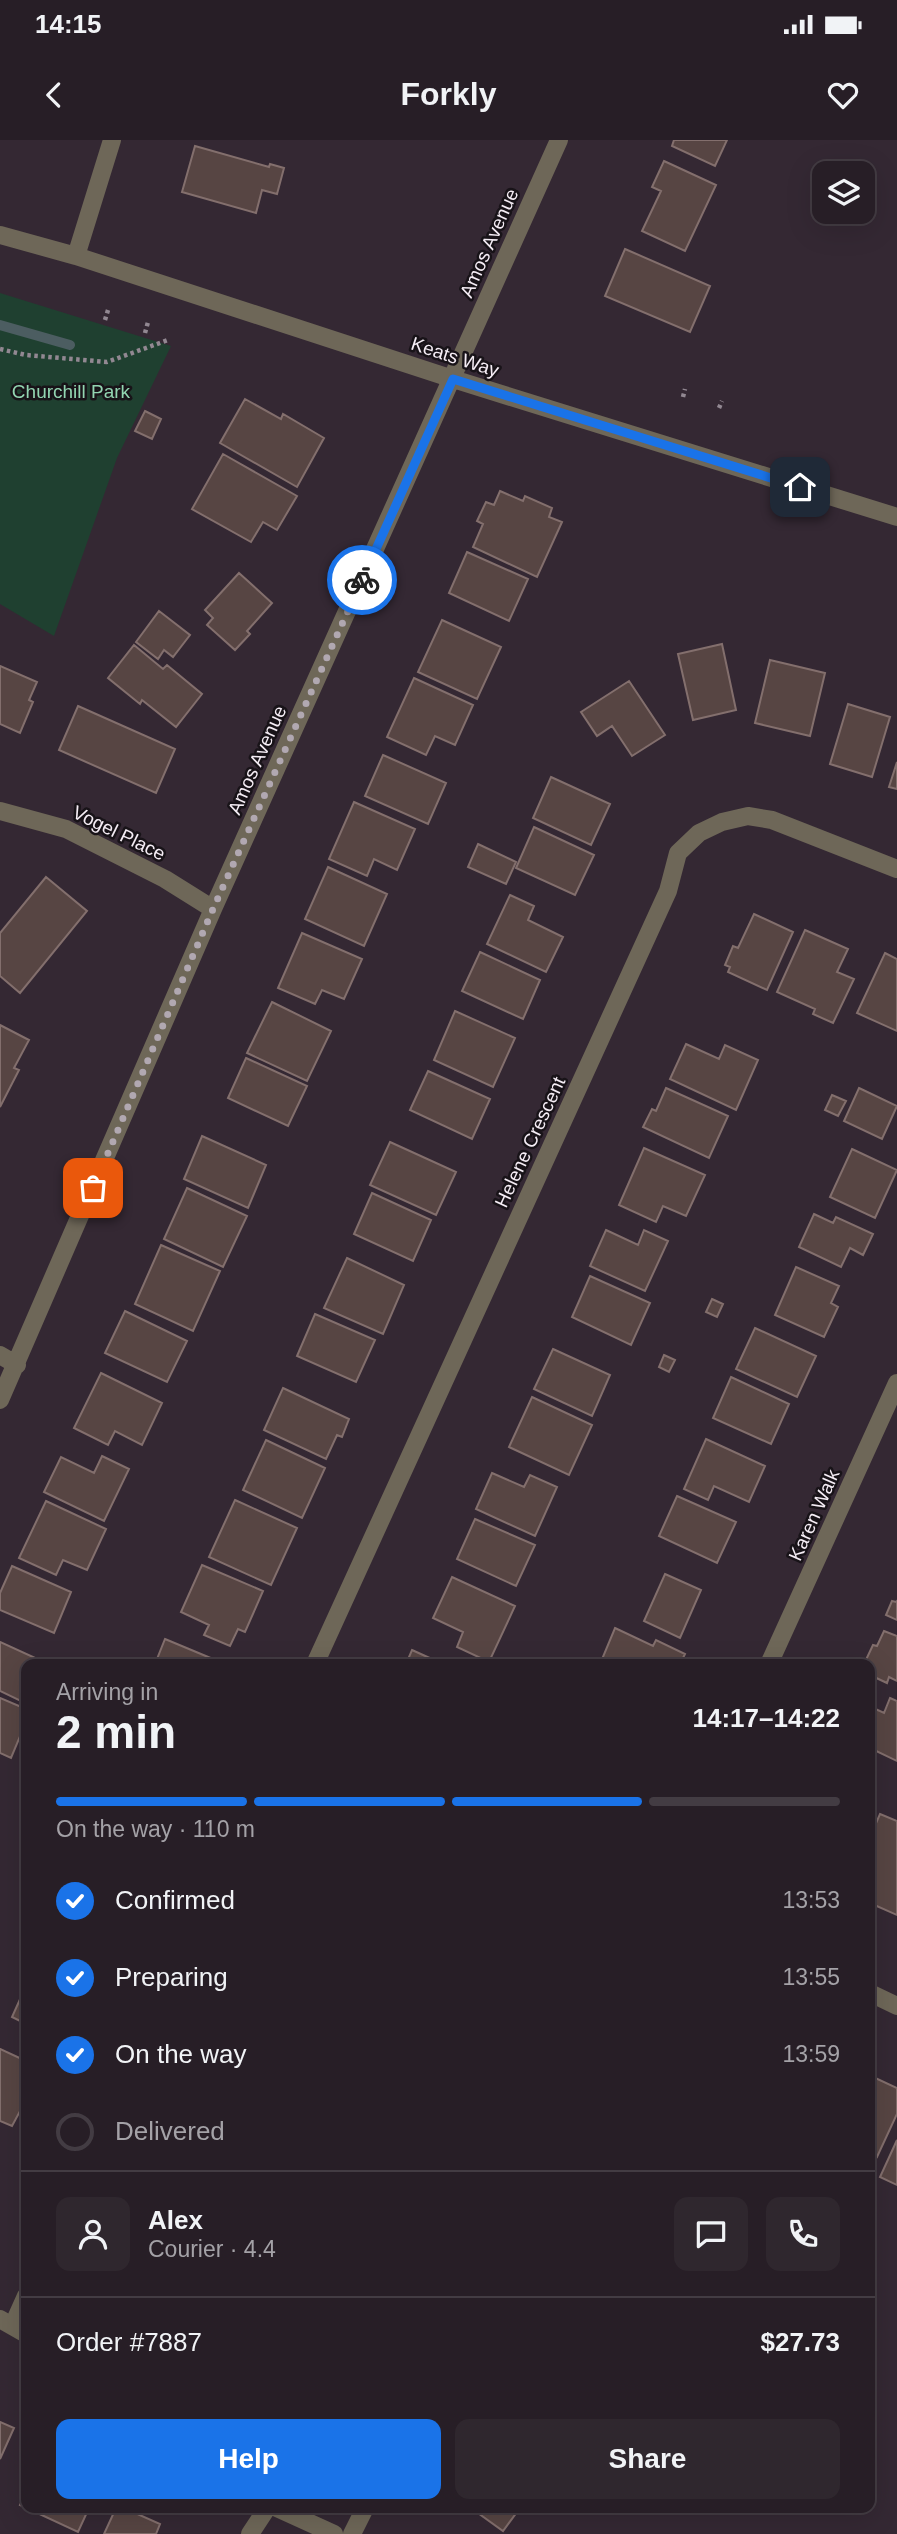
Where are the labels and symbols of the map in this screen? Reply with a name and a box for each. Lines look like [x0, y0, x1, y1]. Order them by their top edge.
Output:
street label: Amos Avenue [456, 185, 522, 301]
street label: Keats Way [408, 333, 502, 381]
park label: Churchill Park [12, 381, 131, 402]
pin [770, 457, 830, 517]
courier [327, 545, 397, 615]
street label: Amos Avenue [224, 702, 290, 818]
street label: Vogel Place [69, 802, 169, 864]
street label: Helene Crescent [491, 1073, 570, 1211]
pin [63, 1158, 123, 1218]
street label: Karen Walk [785, 1466, 844, 1564]

